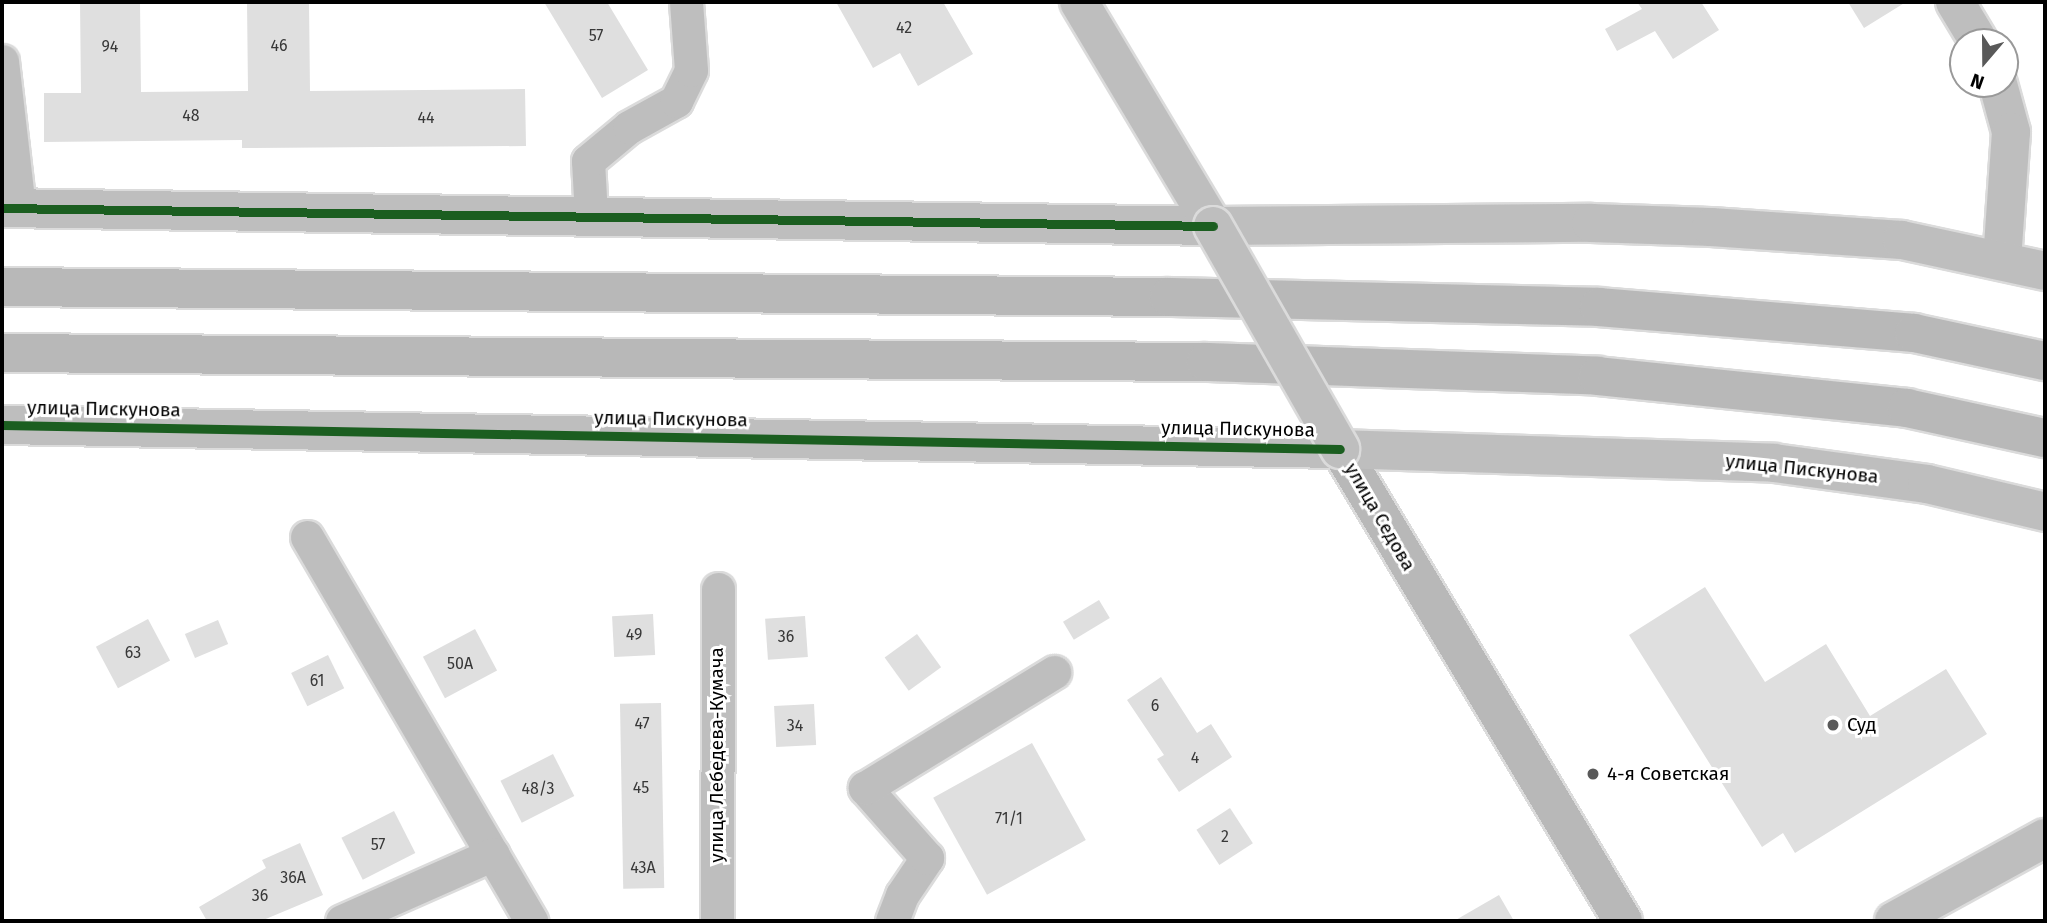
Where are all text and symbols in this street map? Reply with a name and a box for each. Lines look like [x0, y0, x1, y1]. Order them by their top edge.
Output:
house number: 42 [896, 18, 912, 38]
house number: 57 [589, 26, 603, 46]
north arrow [1949, 28, 2019, 98]
house number: 46 [270, 36, 288, 56]
house number: 94 [102, 37, 118, 57]
text: N [1967, 68, 1987, 94]
house number: 48 [182, 106, 200, 126]
house number: 44 [417, 108, 435, 128]
street label: улица Пискунова [27, 396, 181, 422]
street label: улица Пискунова [594, 406, 748, 432]
street label: улица Пискунова [1161, 416, 1315, 442]
street label: улица Пискунова [1724, 450, 1880, 488]
street label: улица Седова [1340, 459, 1420, 575]
house number: 49 [626, 625, 642, 645]
house number: 36 [778, 627, 794, 647]
house number: 63 [125, 643, 141, 663]
street label: улица Лебедева-Кумача [706, 647, 728, 863]
house number: 50А [447, 654, 473, 674]
house number: 61 [310, 671, 324, 691]
house number: 6 [1151, 696, 1159, 716]
house number: 47 [634, 714, 650, 734]
place label: Суд [1847, 714, 1876, 736]
house number: 34 [787, 716, 803, 736]
marker: Суд [1825, 717, 1841, 733]
house number: 4 [1191, 748, 1199, 768]
place label: 4-я Советская [1607, 763, 1729, 785]
marker: 4-я Советская [1585, 766, 1601, 782]
house number: 45 [633, 778, 649, 798]
house number: 48/3 [521, 779, 555, 799]
house number: 71/1 [995, 809, 1023, 829]
house number: 2 [1221, 827, 1229, 847]
house number: 57 [371, 835, 385, 855]
house number: 43А [630, 858, 656, 878]
house number: 36А [280, 868, 306, 888]
house number: 36 [252, 886, 268, 906]

